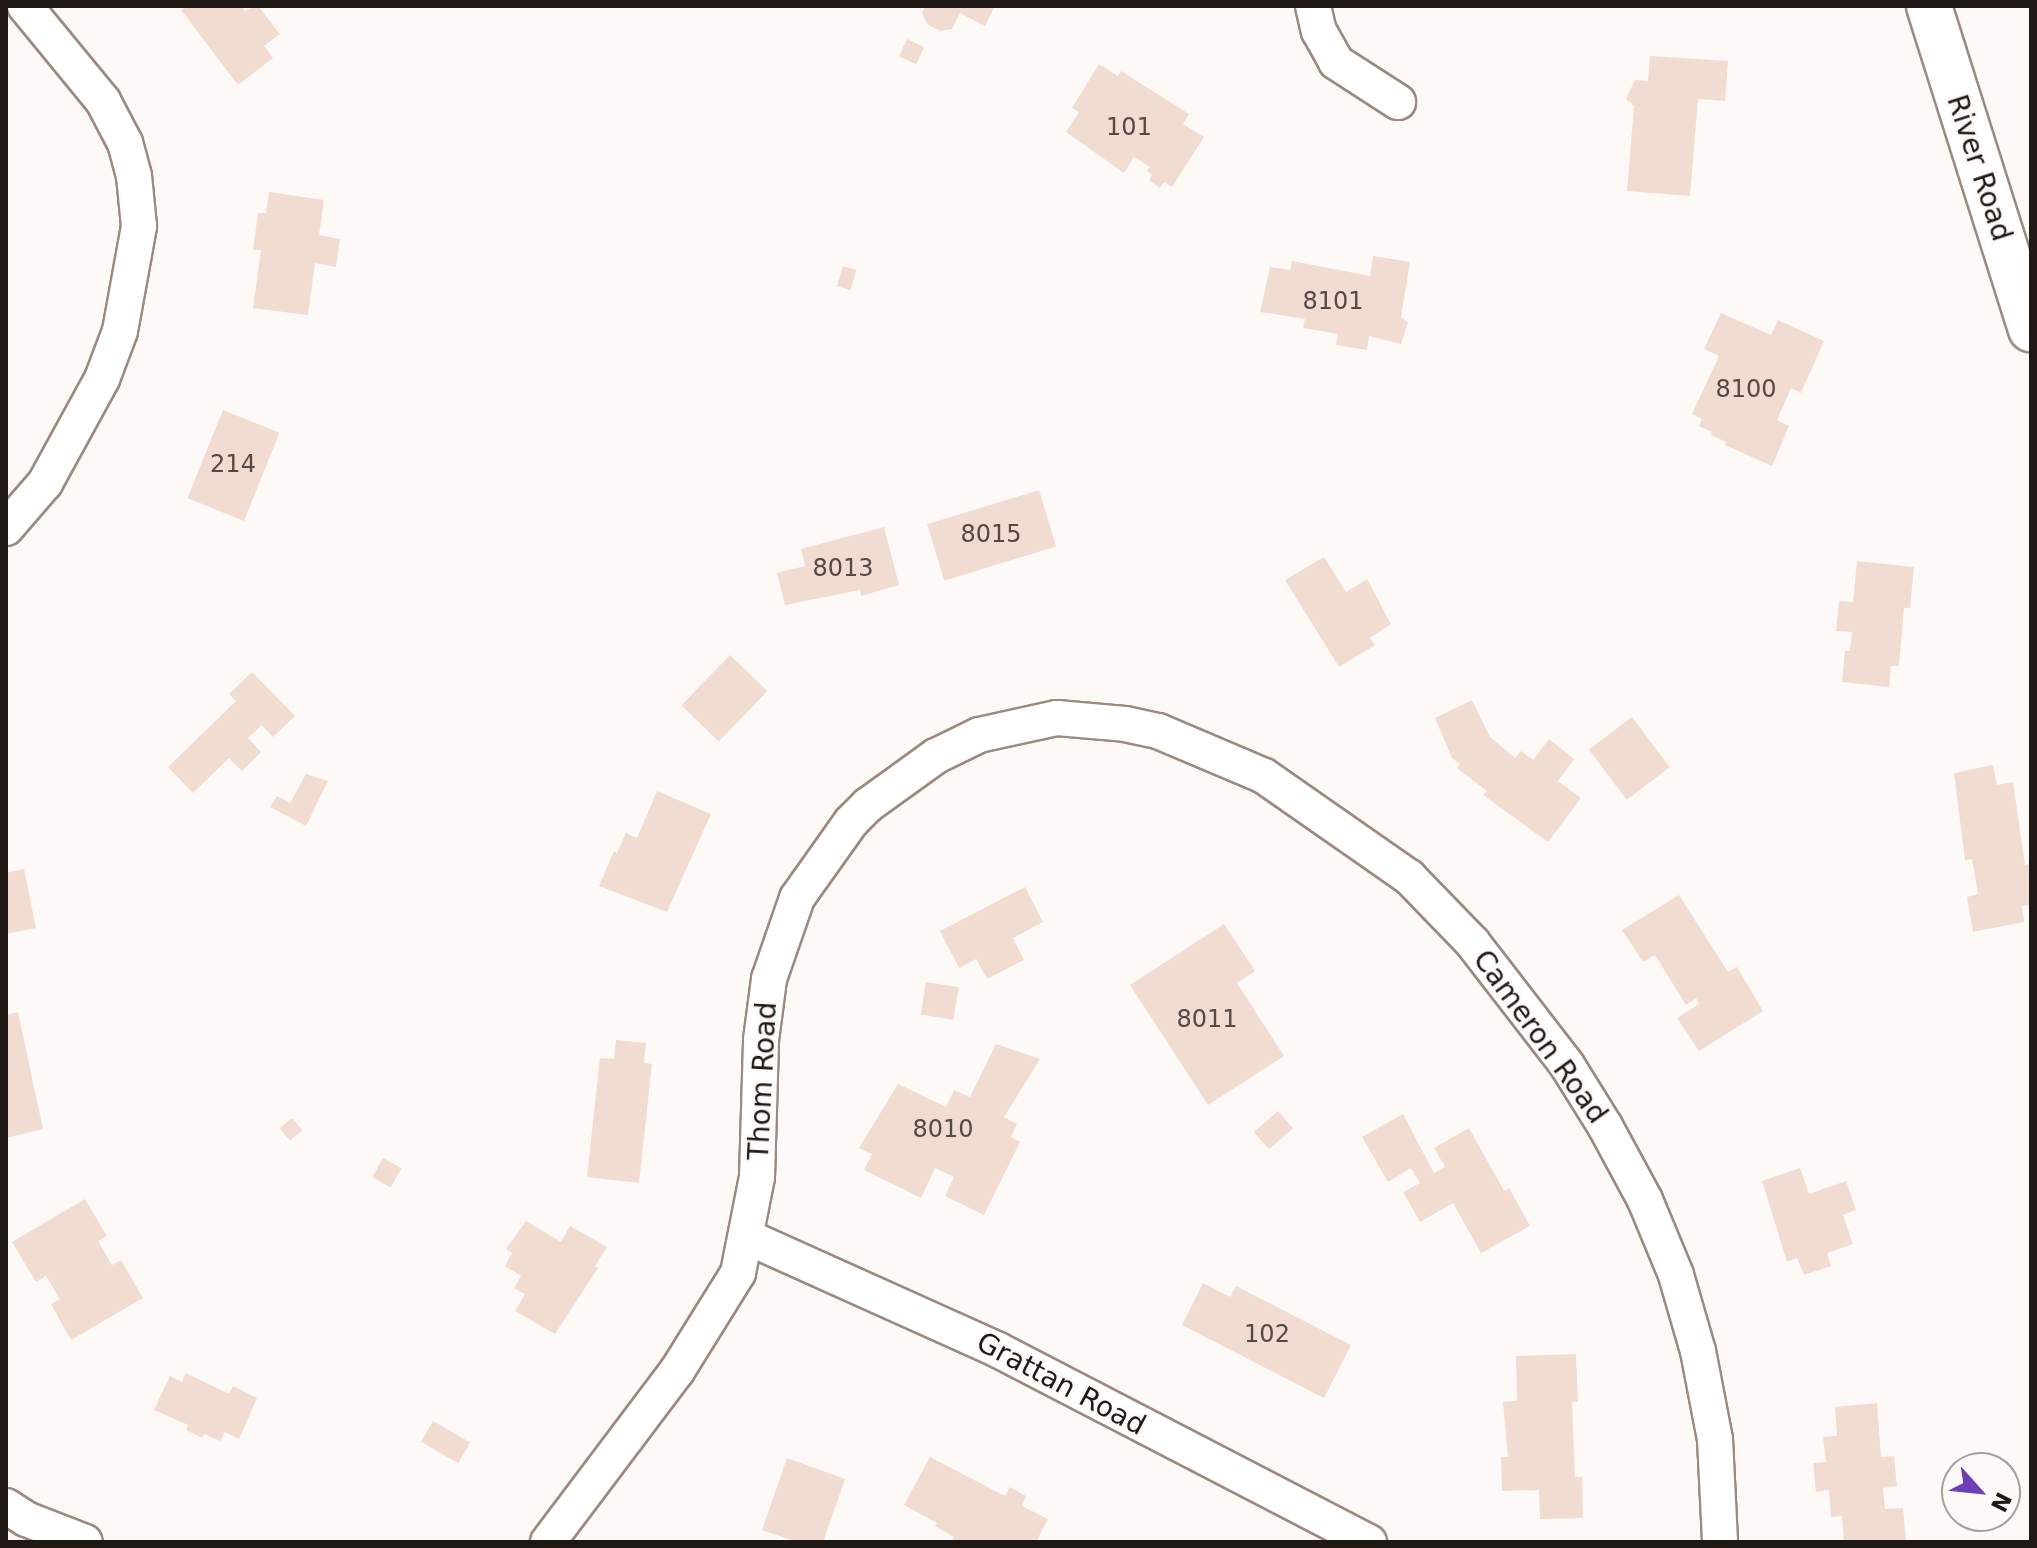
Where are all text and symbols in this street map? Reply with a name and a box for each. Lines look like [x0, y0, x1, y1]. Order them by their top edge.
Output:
street label: River Road [1940, 91, 2018, 245]
house number: 101 [1106, 114, 1152, 142]
house number: 8101 [1302, 288, 1364, 316]
house number: 8100 [1715, 376, 1777, 404]
house number: 214 [210, 451, 256, 479]
house number: 8015 [960, 521, 1022, 549]
house number: 8013 [812, 555, 874, 583]
street label: Cameron Road [1466, 944, 1614, 1130]
street label: Thom Road [742, 1001, 784, 1161]
house number: 8011 [1176, 1006, 1238, 1034]
house number: 8010 [912, 1116, 974, 1144]
house number: 102 [1244, 1321, 1290, 1349]
street label: Grattan Road [971, 1325, 1151, 1443]
north arrow [1941, 1452, 2021, 1532]
text: N [1986, 1488, 2016, 1516]

